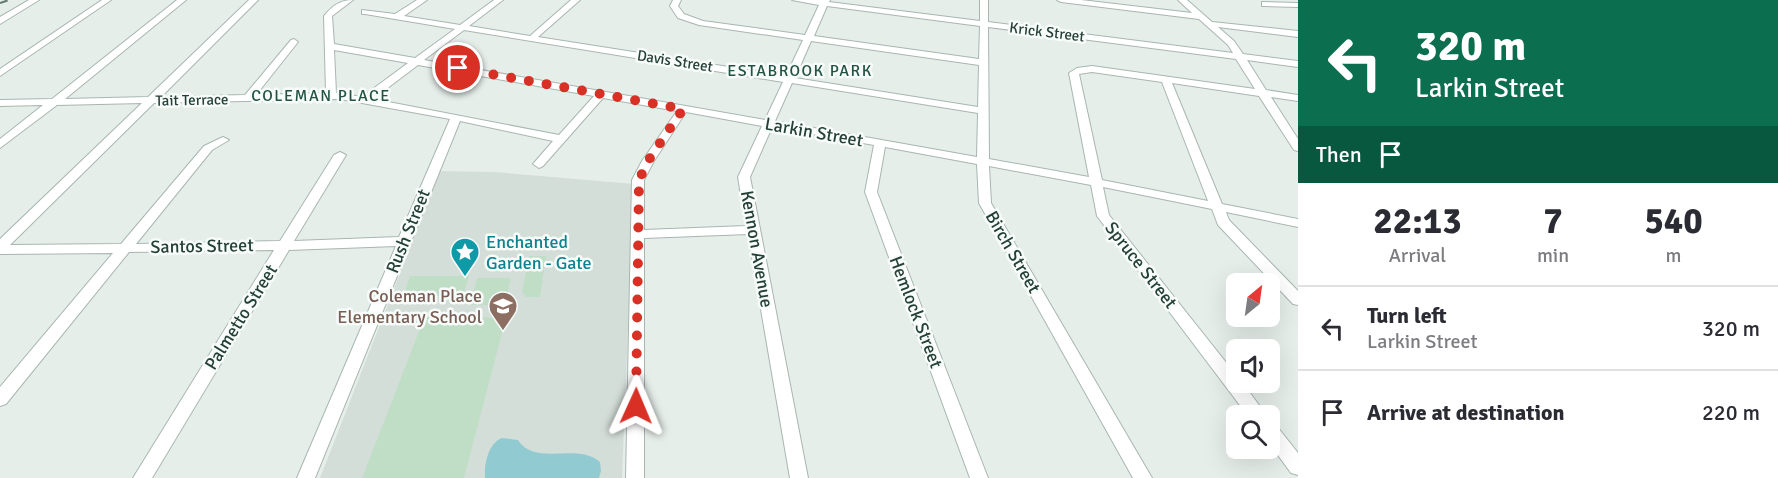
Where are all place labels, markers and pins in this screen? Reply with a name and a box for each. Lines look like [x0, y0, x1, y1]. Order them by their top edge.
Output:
pin [432, 42, 483, 93]
place label: Enchanted Garden - Gate [486, 231, 591, 274]
place icon: Enchanted Garden - Gate [449, 236, 481, 278]
place label: Coleman Place Elementary School [337, 285, 482, 328]
school or university icon: Coleman Place Elementary School [487, 290, 519, 332]

